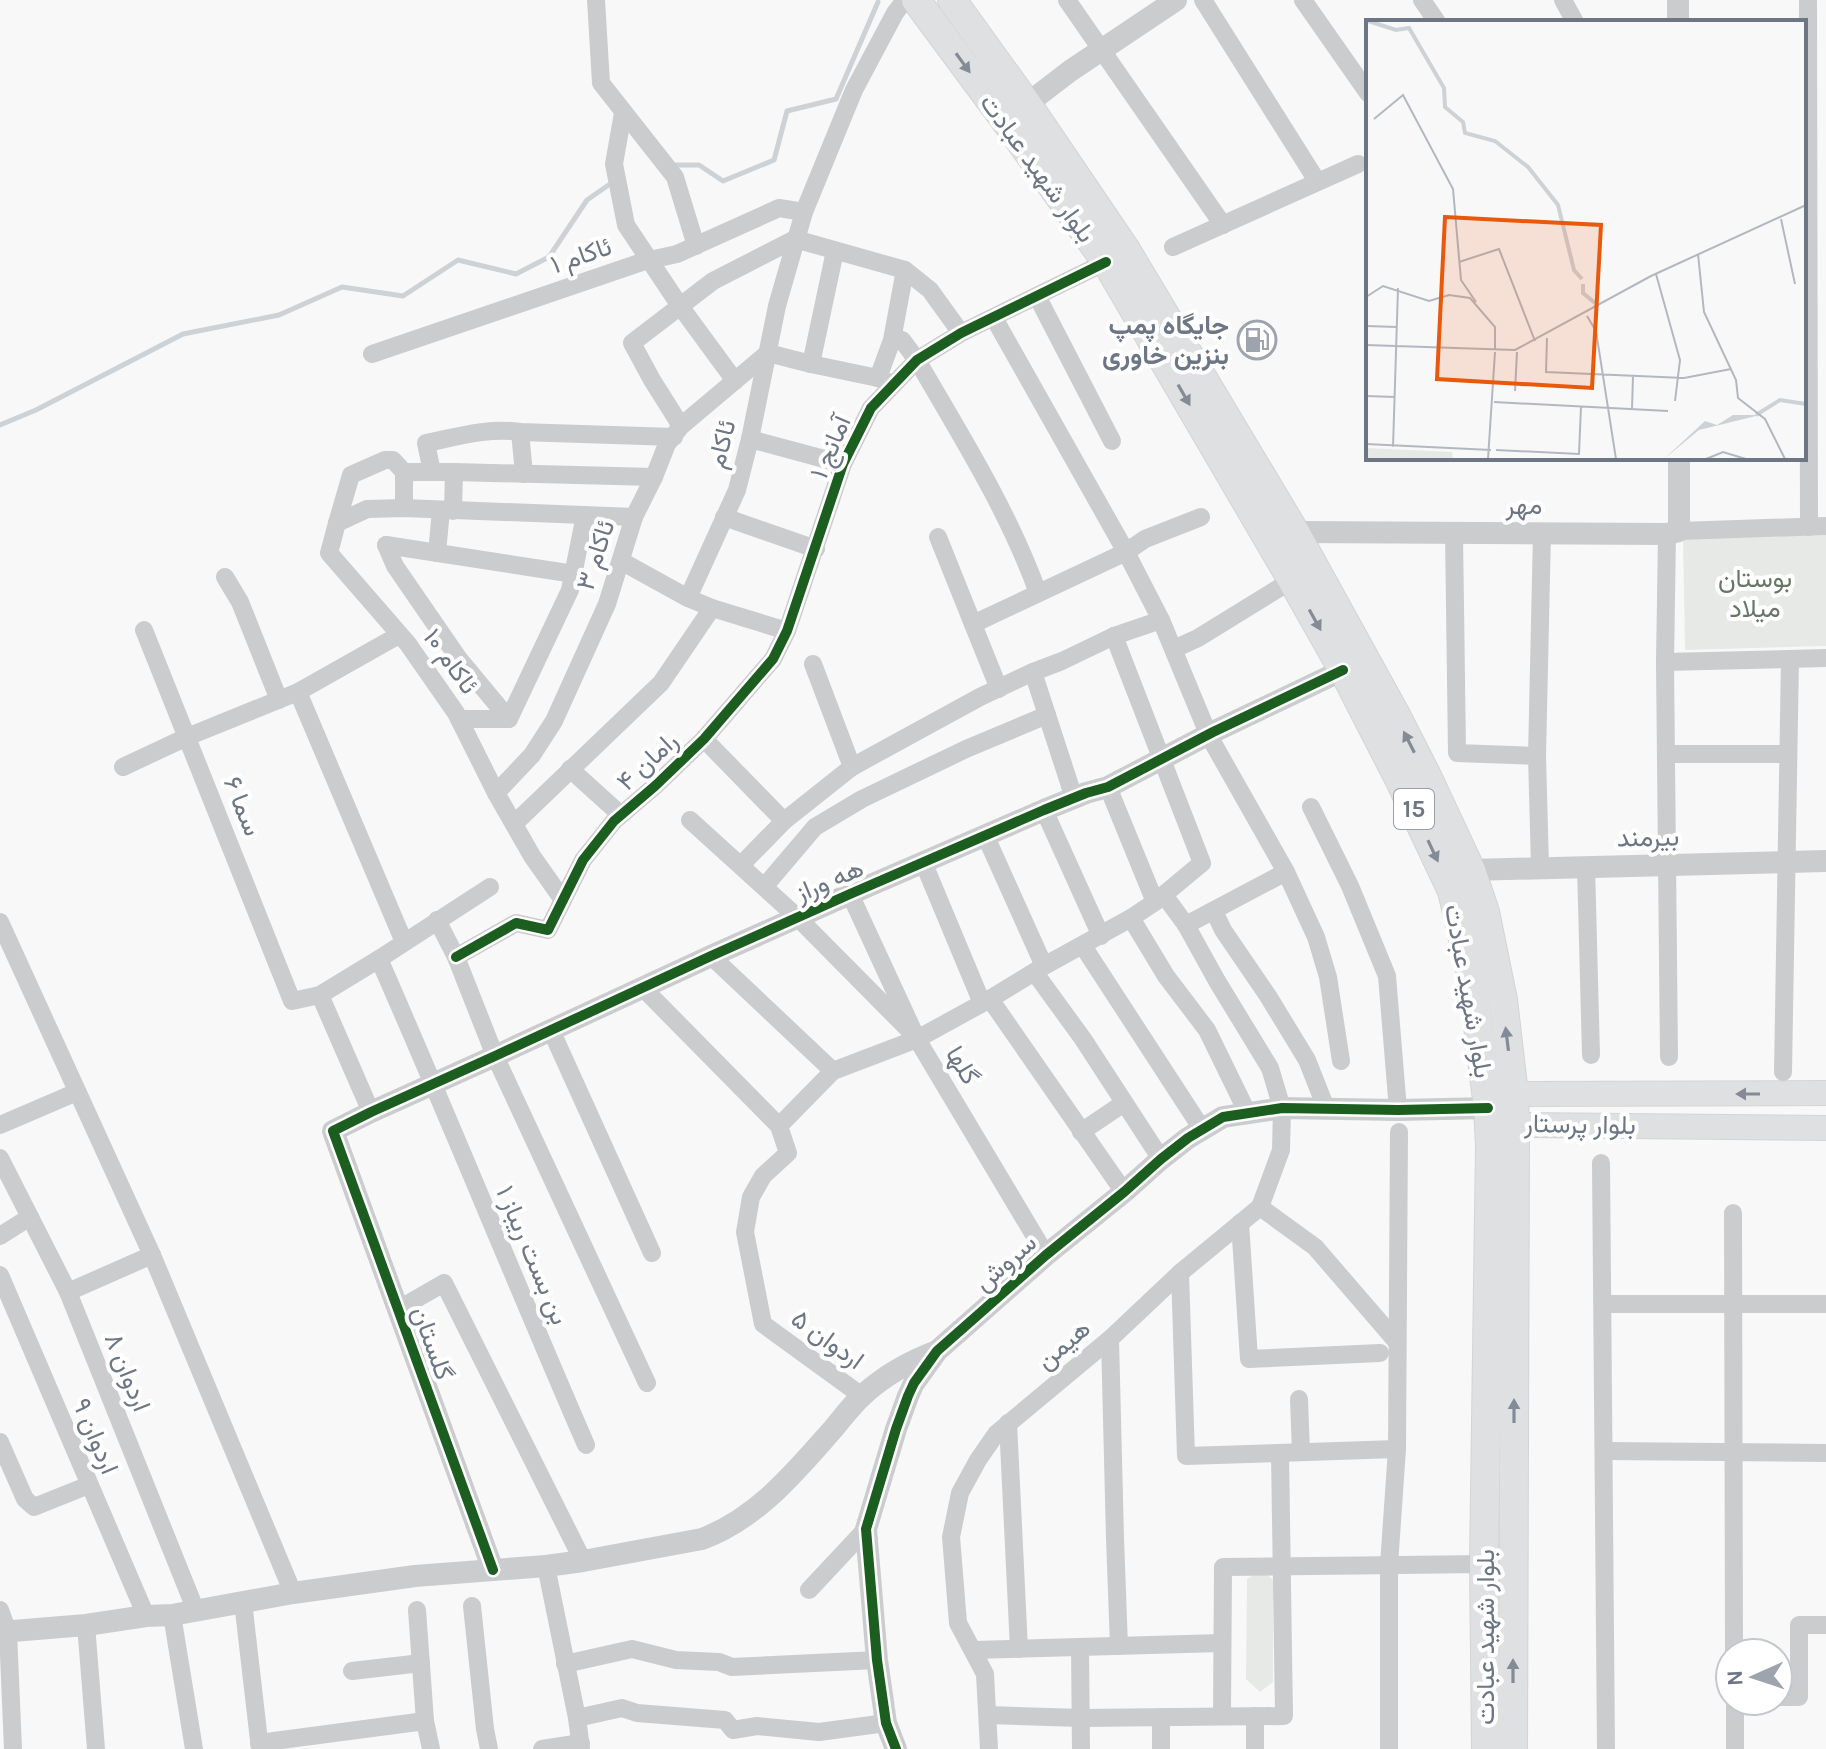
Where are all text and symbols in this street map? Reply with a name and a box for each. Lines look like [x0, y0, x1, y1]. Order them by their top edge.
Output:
inset map [1366, 20, 1806, 460]
one-way arrow [954, 52, 970, 73]
street label: بلوار شهید عبادت [973, 88, 1102, 249]
street label: ئاکام ۱ [547, 231, 616, 281]
place label: جایگاه پمپ بنزین خاوری [1102, 310, 1229, 371]
fuel station icon: جایگاه پمپ بنزین خاوری [1236, 319, 1278, 361]
one-way arrow [1177, 384, 1191, 406]
street label: آمانج ۱ [803, 409, 860, 484]
street label: ئاکام [701, 417, 743, 472]
street label: مهر [1505, 490, 1542, 521]
street label: ئاکام ۳ [570, 516, 622, 594]
park label: بوستان میلاد [1718, 563, 1792, 624]
one-way arrow [1307, 609, 1321, 631]
street label: ئاکام ۱۰ [416, 623, 485, 701]
street label: رامان ۴ [610, 725, 684, 797]
one-way arrow [1403, 730, 1416, 753]
street label: سما ۶ [217, 772, 268, 840]
road number: 15 [1394, 789, 1434, 829]
street label: بیرمند [1617, 821, 1680, 854]
one-way arrow [1426, 840, 1440, 863]
street label: هه وراز [789, 852, 868, 909]
street label: بلوار شهید عبادت [1438, 902, 1499, 1080]
one-way arrow [1501, 1026, 1514, 1051]
street label: گلها [939, 1040, 986, 1090]
one-way arrow [1735, 1088, 1760, 1100]
street label: بلوار پرستار [1523, 1108, 1636, 1143]
street label: بن بست ریباز ۱ [489, 1181, 576, 1329]
street label: سروش [968, 1227, 1043, 1298]
street label: گلستان [405, 1302, 460, 1384]
street label: اردوان ۵ [785, 1303, 870, 1376]
street label: هیمن [1030, 1313, 1097, 1376]
street label: اردوان ۸ [98, 1328, 157, 1416]
street label: اردوان ۹ [66, 1394, 125, 1479]
one-way arrow [1508, 1398, 1520, 1423]
street label: بلوار شهید عبادت [1470, 1549, 1501, 1725]
north arrow [1714, 1637, 1794, 1717]
one-way arrow [1507, 1658, 1519, 1683]
text: N [1722, 1669, 1748, 1687]

